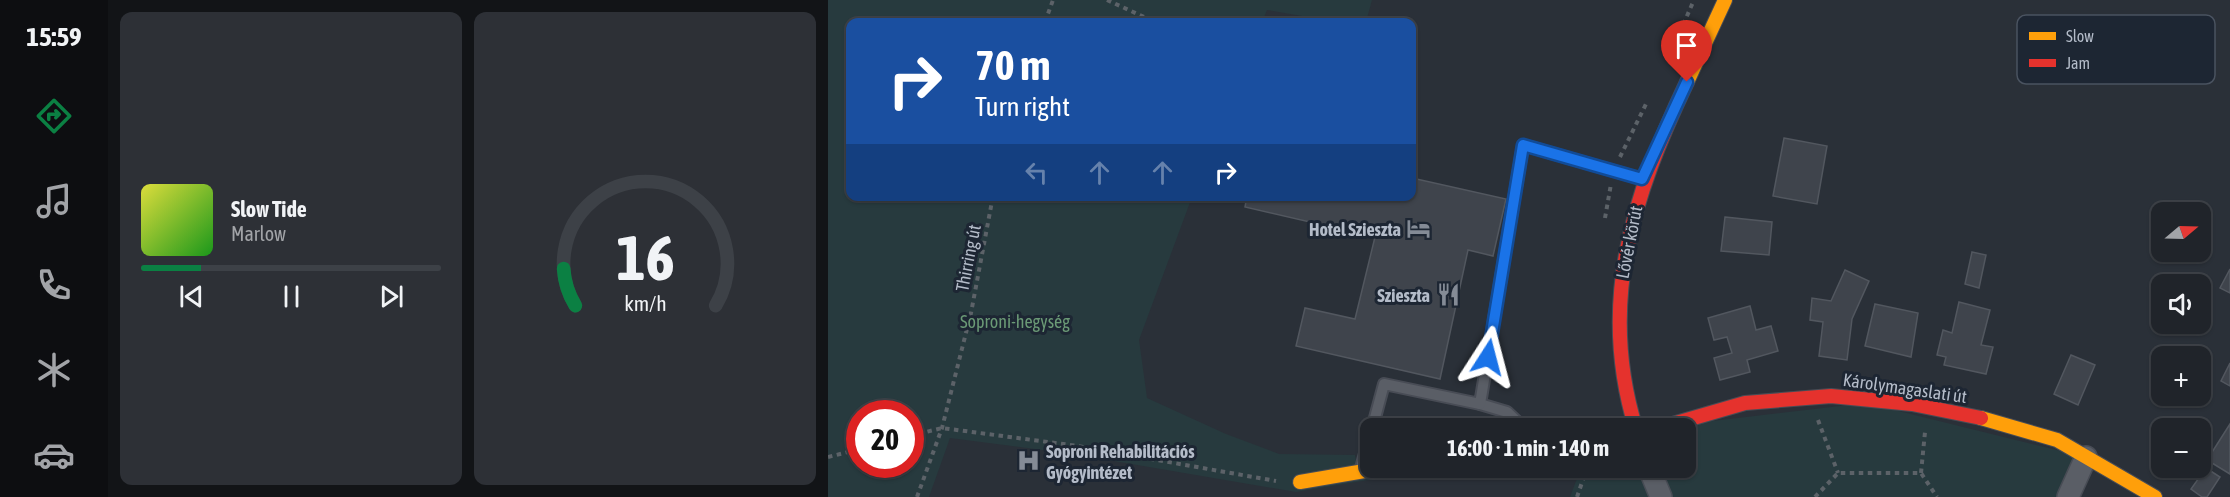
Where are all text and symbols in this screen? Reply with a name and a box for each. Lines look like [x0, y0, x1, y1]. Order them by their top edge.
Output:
legend [2017, 15, 2215, 84]
pin [1661, 20, 1712, 82]
text: 15:59 [26, 21, 82, 52]
text: Slow [2066, 27, 2094, 45]
icon: arrive [1670, 29, 1703, 62]
text: 70 m [975, 41, 1050, 89]
icon: right [876, 42, 954, 120]
text: Jam [2066, 54, 2090, 72]
text: Turn right [975, 91, 1070, 122]
icon: directions [33, 95, 75, 137]
icon: left [1020, 156, 1053, 189]
icon: ahead [1083, 156, 1116, 189]
icon: ahead [1146, 156, 1179, 189]
icon: right [1209, 156, 1242, 189]
icon: music [33, 180, 75, 222]
text: Slow Tide [231, 196, 307, 222]
north arrow [2151, 202, 2211, 262]
map controls [2151, 202, 2211, 478]
street label: Lővér körút [1612, 204, 1646, 280]
hotel icon: Hotel Szieszta [1406, 216, 1432, 242]
place label: Hotel Szieszta [1309, 219, 1401, 240]
text: Marlow [231, 222, 286, 245]
text: 16 [616, 222, 674, 293]
street label: Thirring út [951, 223, 985, 293]
icon: phone [33, 264, 75, 306]
button: sound [2151, 274, 2211, 334]
icon: previous [175, 280, 208, 313]
icon: pause [275, 280, 308, 313]
icon: next [375, 280, 408, 313]
restaurant icon: Szieszta [1435, 282, 1461, 308]
place label: Szieszta [1377, 285, 1430, 306]
text: km/h [624, 291, 666, 316]
park label: Soproni-hegység [960, 311, 1070, 332]
position arrow [1456, 325, 1520, 389]
button: + [2151, 346, 2211, 406]
icon: climate [33, 349, 75, 391]
street label: Károlymagaslati út [1842, 369, 1968, 407]
speed limit sign: 20 [846, 400, 924, 478]
button: − [2151, 418, 2211, 478]
icon: car [33, 434, 75, 476]
text: 16:00 · 1 min · 140 m [1447, 435, 1609, 461]
place label: Soproni Rehabilitációs Gyógyintézet [1046, 441, 1195, 483]
hospital icon: Soproni Rehabilitációs Gyógyintézet [1015, 448, 1041, 474]

